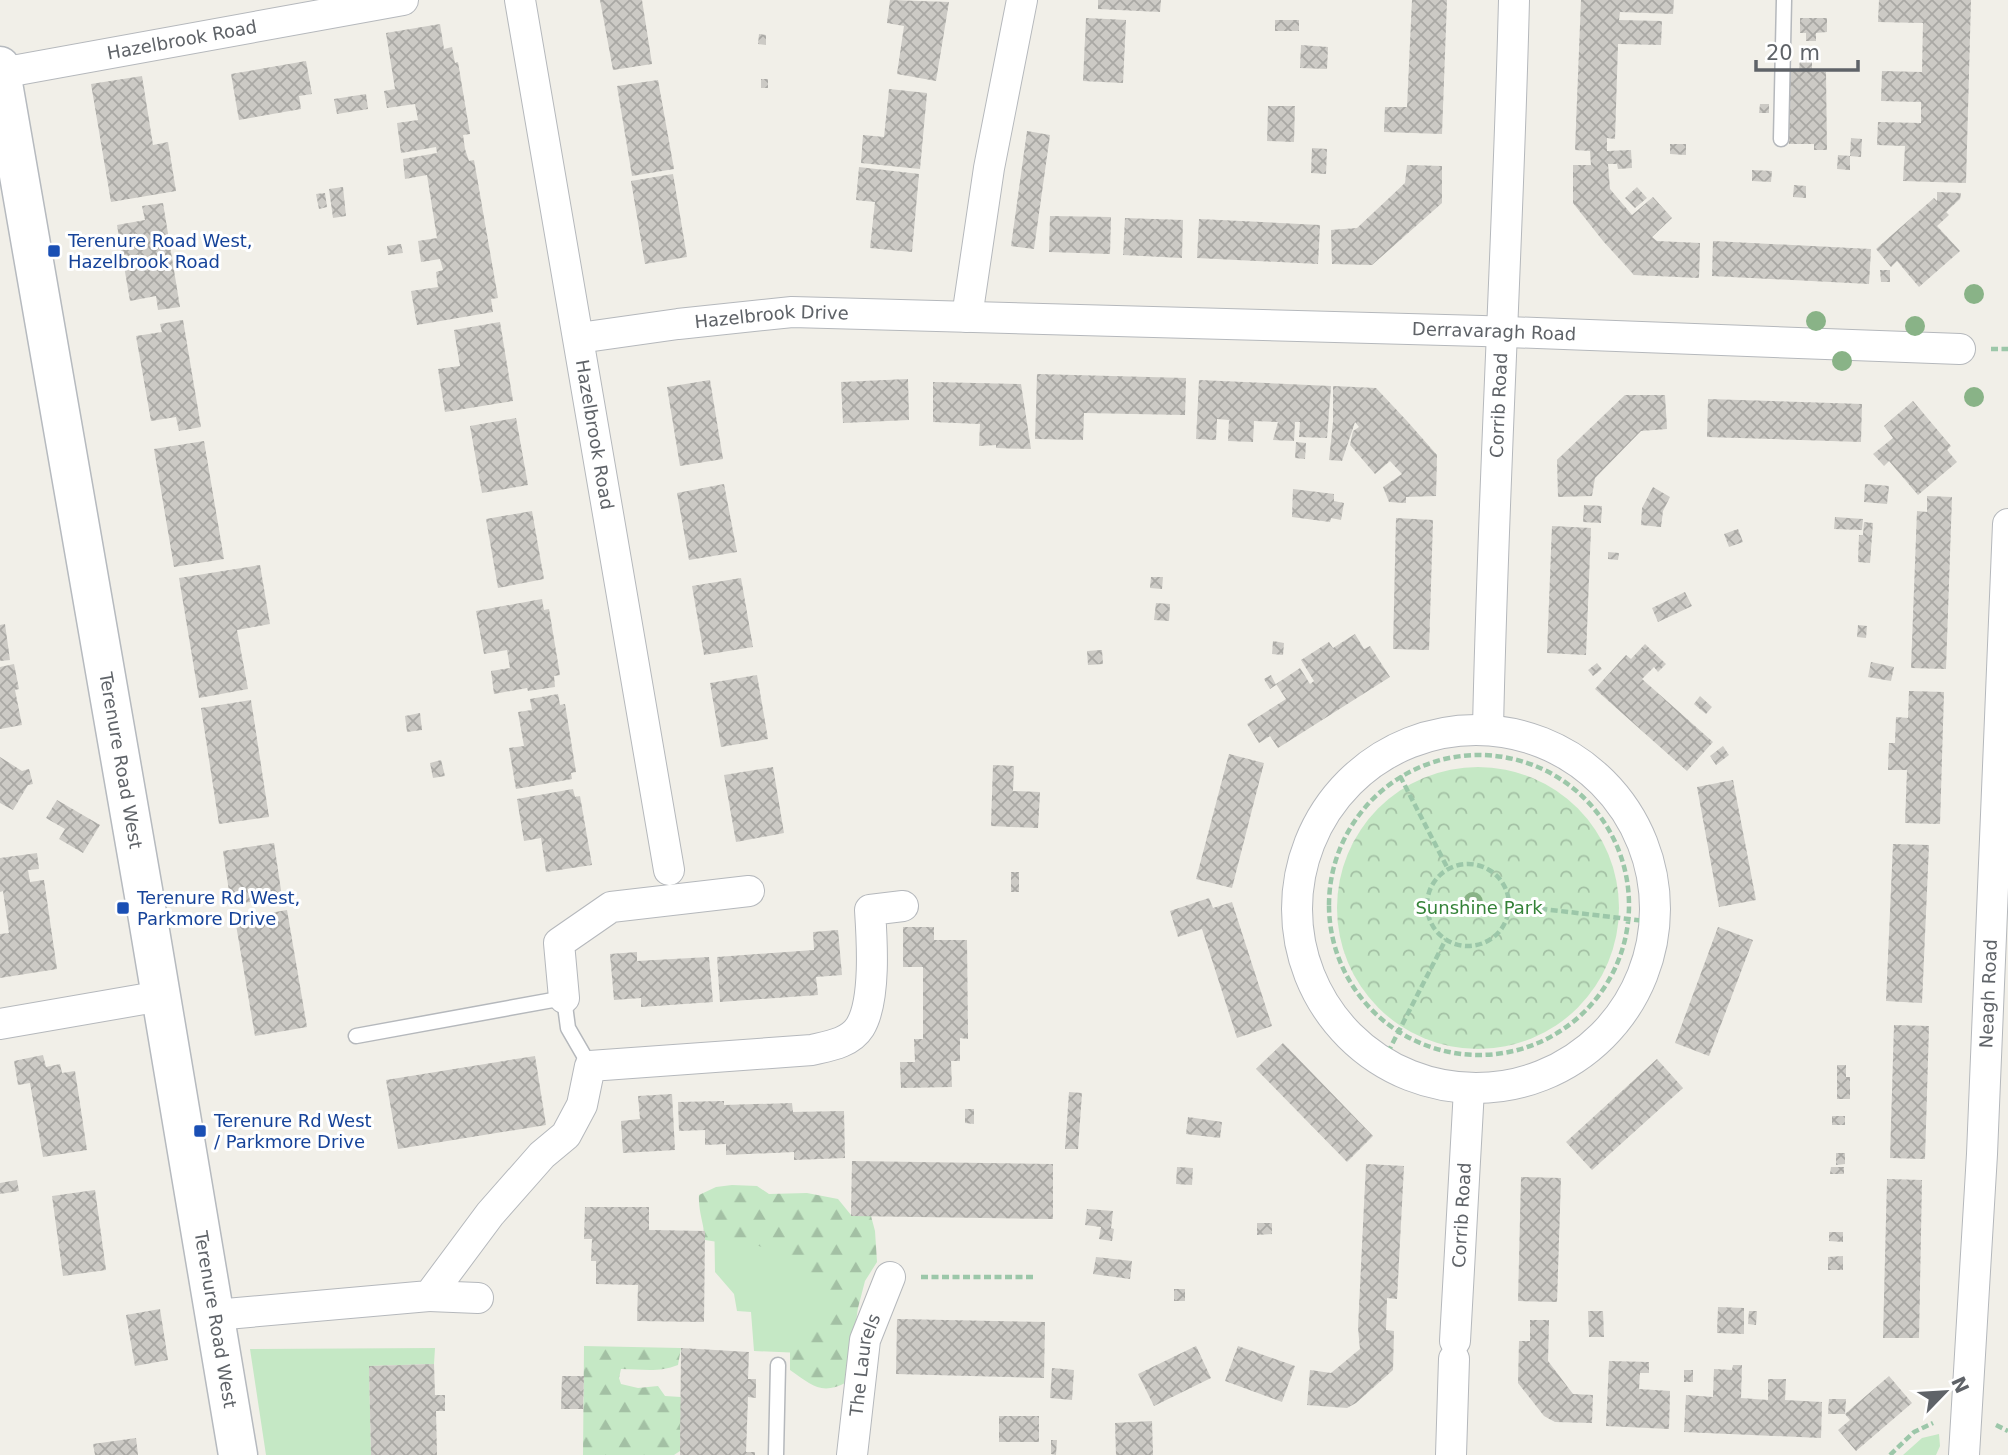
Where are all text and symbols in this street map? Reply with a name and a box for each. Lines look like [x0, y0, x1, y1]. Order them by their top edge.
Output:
street label: Hazelbrook Road [105, 16, 259, 64]
scale bar [1756, 28, 1857, 72]
text: 20 m [1766, 41, 1820, 65]
place label: Terenure Road West, Hazelbrook Road [67, 230, 253, 272]
marker: Terenure Road West, Hazelbrook Road [46, 243, 62, 259]
street label: Hazelbrook Drive [693, 301, 849, 332]
street label: Derravaragh Road [1412, 318, 1577, 345]
street label: Corrib Road [1486, 352, 1511, 458]
street label: Hazelbrook Road [572, 358, 618, 511]
street label: Terenure Road West [95, 670, 147, 850]
place label: Terenure Rd West, Parkmore Drive [136, 887, 300, 929]
park label: Sunshine Park [1415, 897, 1543, 918]
marker: Terenure Rd West, Parkmore Drive [115, 900, 131, 916]
street label: Neagh Road [1975, 939, 2001, 1049]
place label: Terenure Rd West / Parkmore Drive [213, 1110, 372, 1152]
marker: Terenure Rd West / Parkmore Drive [192, 1123, 208, 1139]
street label: Corrib Road [1448, 1162, 1475, 1268]
street label: Terenure Road West [190, 1229, 241, 1410]
street label: The Laurels [845, 1310, 884, 1418]
north arrow [1910, 1357, 1980, 1427]
text: N [1947, 1373, 1974, 1397]

